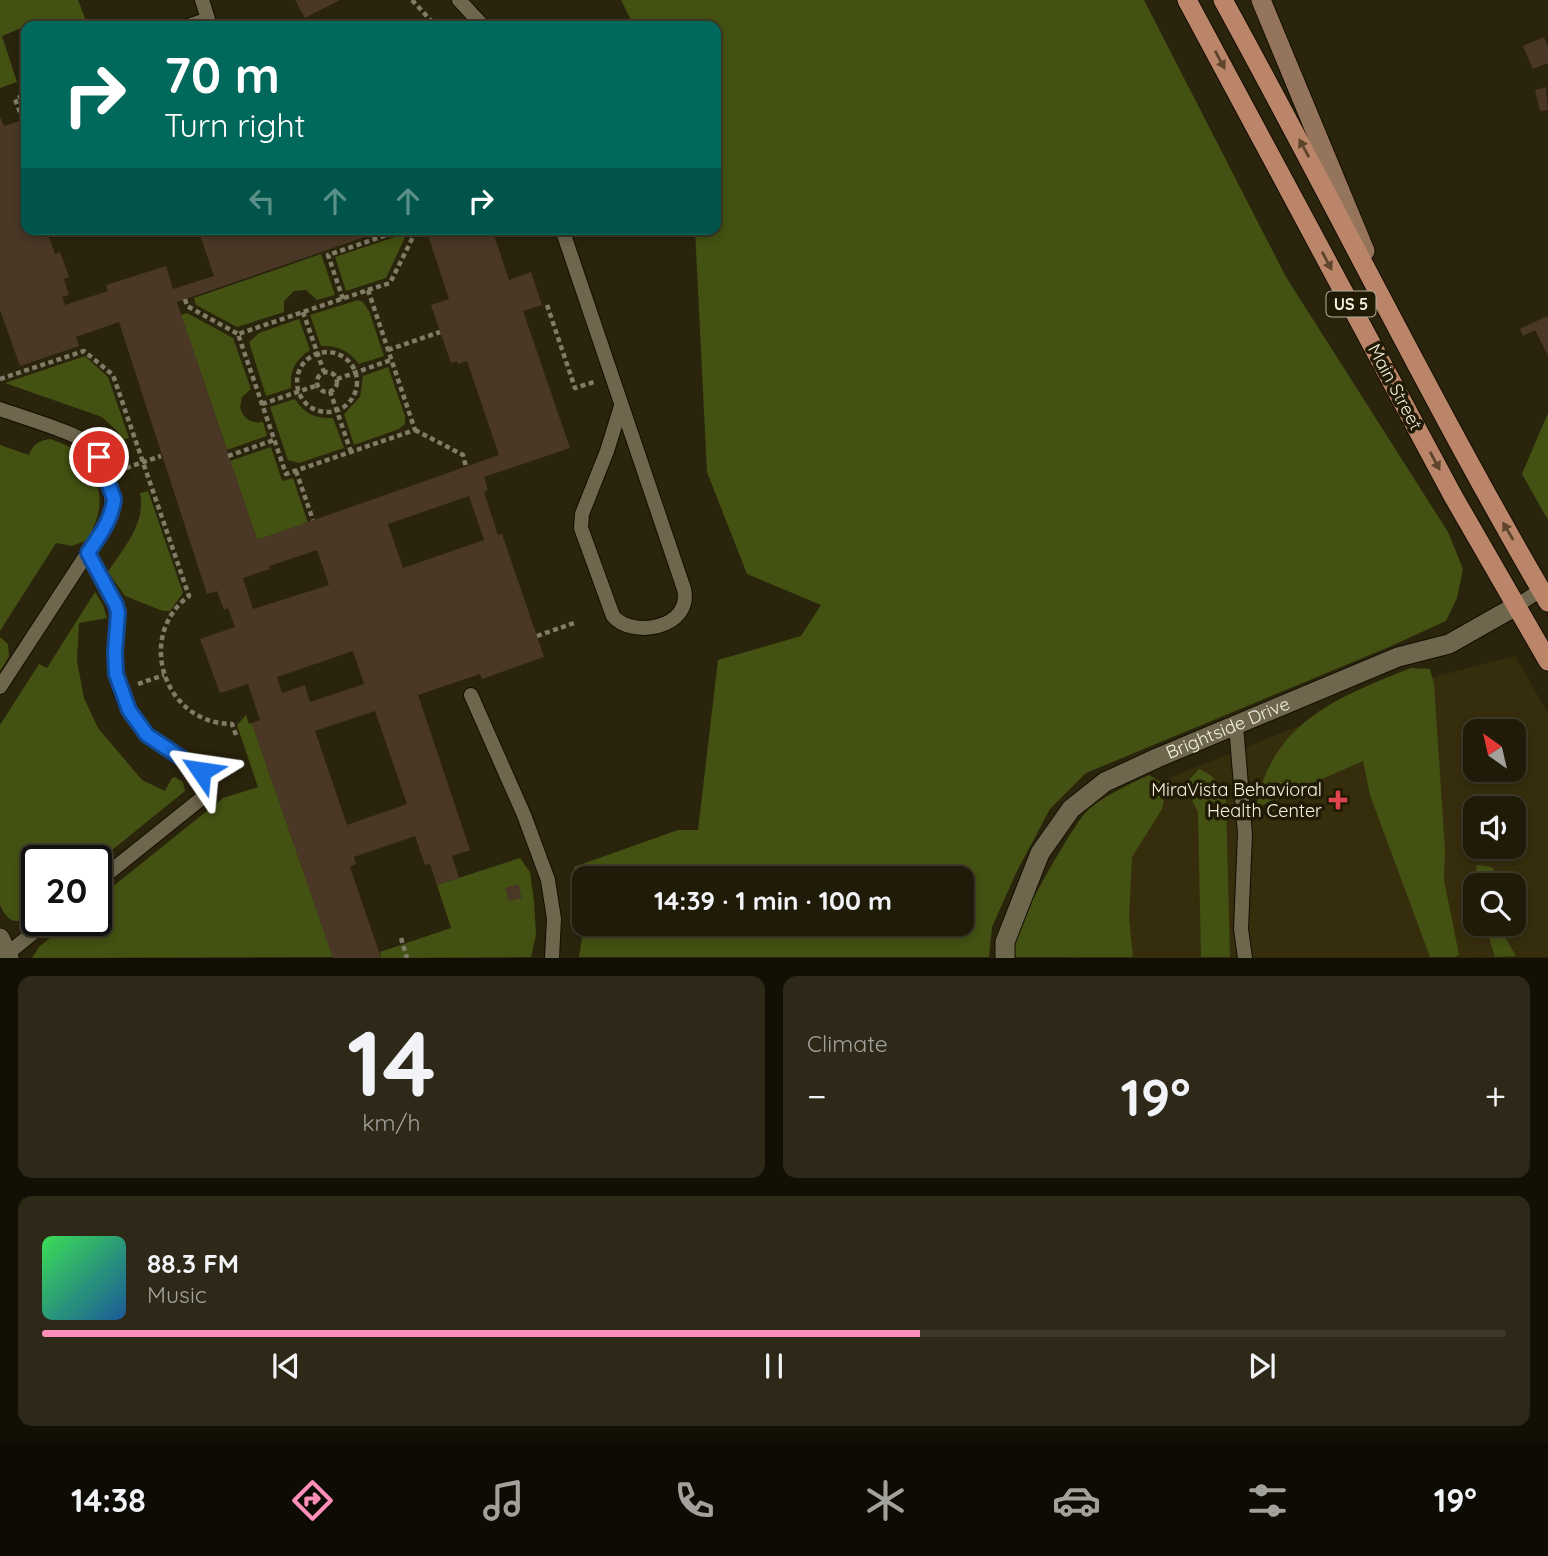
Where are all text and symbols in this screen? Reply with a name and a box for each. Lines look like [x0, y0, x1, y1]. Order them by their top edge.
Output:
text: 70 m [164, 44, 280, 105]
icon: right [49, 49, 140, 140]
one-way arrow [1214, 50, 1226, 70]
text: Turn right [164, 105, 305, 145]
one-way arrow [1299, 138, 1310, 158]
icon: left [243, 182, 281, 220]
icon: ahead [316, 182, 354, 220]
icon: ahead [389, 182, 427, 220]
icon: right [462, 182, 500, 220]
one-way arrow [1321, 251, 1333, 271]
road number: US 5 [1326, 292, 1376, 316]
street label: Main Street [1363, 340, 1428, 434]
pin [69, 427, 129, 487]
icon: arrive [80, 438, 118, 476]
one-way arrow [1429, 451, 1440, 471]
one-way arrow [1502, 521, 1514, 541]
street label: Brightside Drive [1162, 692, 1293, 764]
north arrow [1463, 719, 1526, 782]
map controls [1463, 719, 1526, 936]
position arrow [164, 734, 238, 808]
place label: MiraVista Behavioral Health Center [1151, 778, 1322, 822]
marker: MiraVista Behavioral Health Center [1328, 790, 1348, 810]
button: sound [1463, 796, 1526, 859]
speed limit sign: 20 [21, 845, 112, 936]
button: search [1463, 873, 1526, 936]
text: 14:39 · 1 min · 100 m [654, 884, 892, 917]
text: 14 [347, 1005, 436, 1119]
text: Climate [807, 1029, 888, 1058]
text: 19° [1121, 1064, 1191, 1129]
text: − [807, 1072, 827, 1120]
text: + [1485, 1072, 1506, 1120]
text: km/h [362, 1108, 421, 1137]
text: 88.3 FM [147, 1247, 239, 1280]
text: Music [147, 1280, 207, 1309]
icon: previous [267, 1347, 305, 1385]
icon: pause [755, 1347, 793, 1385]
icon: next [1243, 1347, 1281, 1385]
icon: directions [288, 1476, 337, 1525]
icon: music [479, 1476, 528, 1525]
icon: phone [670, 1476, 719, 1525]
icon: climate [861, 1476, 910, 1525]
icon: car [1052, 1476, 1101, 1525]
icon: filters [1243, 1476, 1292, 1525]
text: 14:38 [71, 1480, 146, 1520]
text: 19° [1434, 1480, 1477, 1520]

